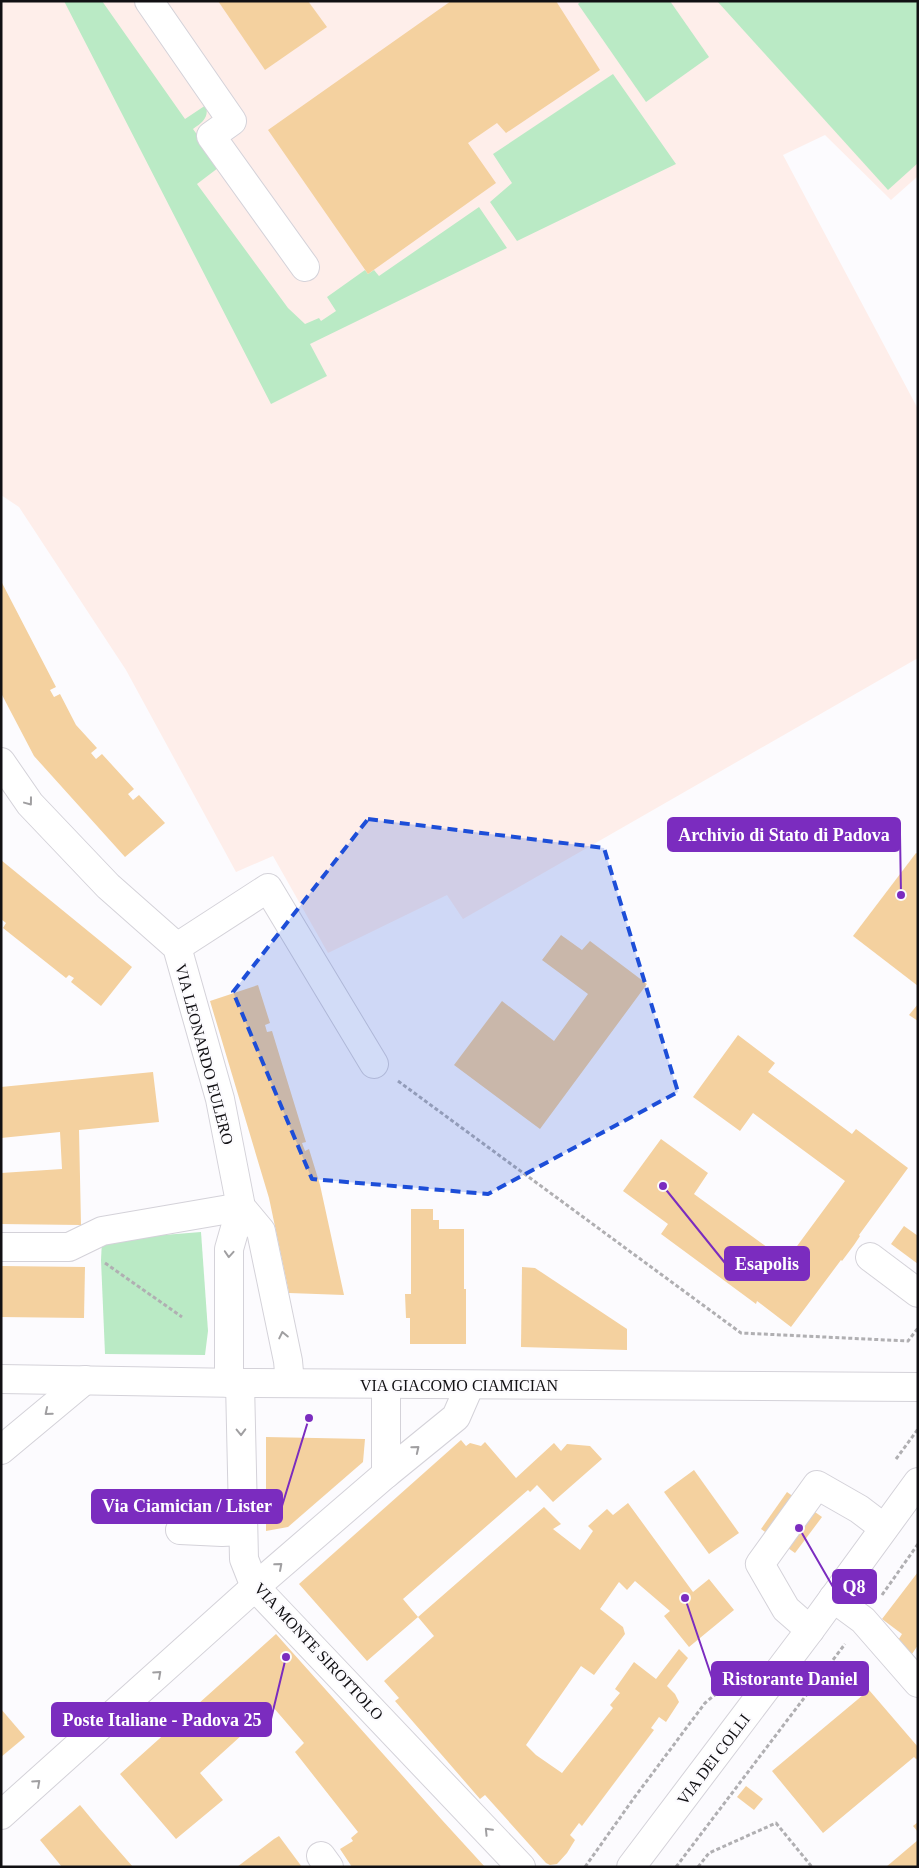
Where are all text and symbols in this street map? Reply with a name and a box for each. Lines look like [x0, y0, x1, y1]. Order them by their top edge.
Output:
one-way arrow [23, 796, 31, 805]
callout: Archivio di Stato di Padova [668, 818, 900, 851]
text: Archivio di Stato di Padova [678, 825, 890, 845]
street label: VIA LEONARDO EULERO [172, 962, 237, 1146]
callout: Esapolis [725, 1247, 809, 1280]
one-way arrow [224, 1250, 235, 1258]
text: Esapolis [735, 1254, 799, 1274]
one-way arrow [278, 1331, 289, 1339]
street label: VIA GIACOMO CIAMICIAN [360, 1377, 559, 1394]
one-way arrow [44, 1406, 53, 1415]
one-way arrow [236, 1428, 246, 1436]
one-way arrow [411, 1446, 420, 1455]
callout: Via Ciamician / Lister [92, 1490, 282, 1523]
text: Via Ciamician / Lister [102, 1496, 272, 1516]
one-way arrow [274, 1562, 283, 1571]
callout: Q8 [833, 1570, 876, 1603]
text: Q8 [842, 1577, 866, 1597]
street label: VIA MONTE SIROTTOLO [251, 1579, 387, 1723]
callout: Ristorante Daniel [712, 1662, 868, 1695]
text: Ristorante Daniel [722, 1669, 858, 1689]
one-way arrow [153, 1671, 162, 1680]
callout: Poste Italiane - Padova 25 [52, 1703, 271, 1736]
text: Poste Italiane - Padova 25 [63, 1710, 261, 1730]
street label: VIA DEI COLLI [674, 1711, 753, 1808]
one-way arrow [32, 1780, 41, 1789]
one-way arrow [485, 1828, 494, 1837]

